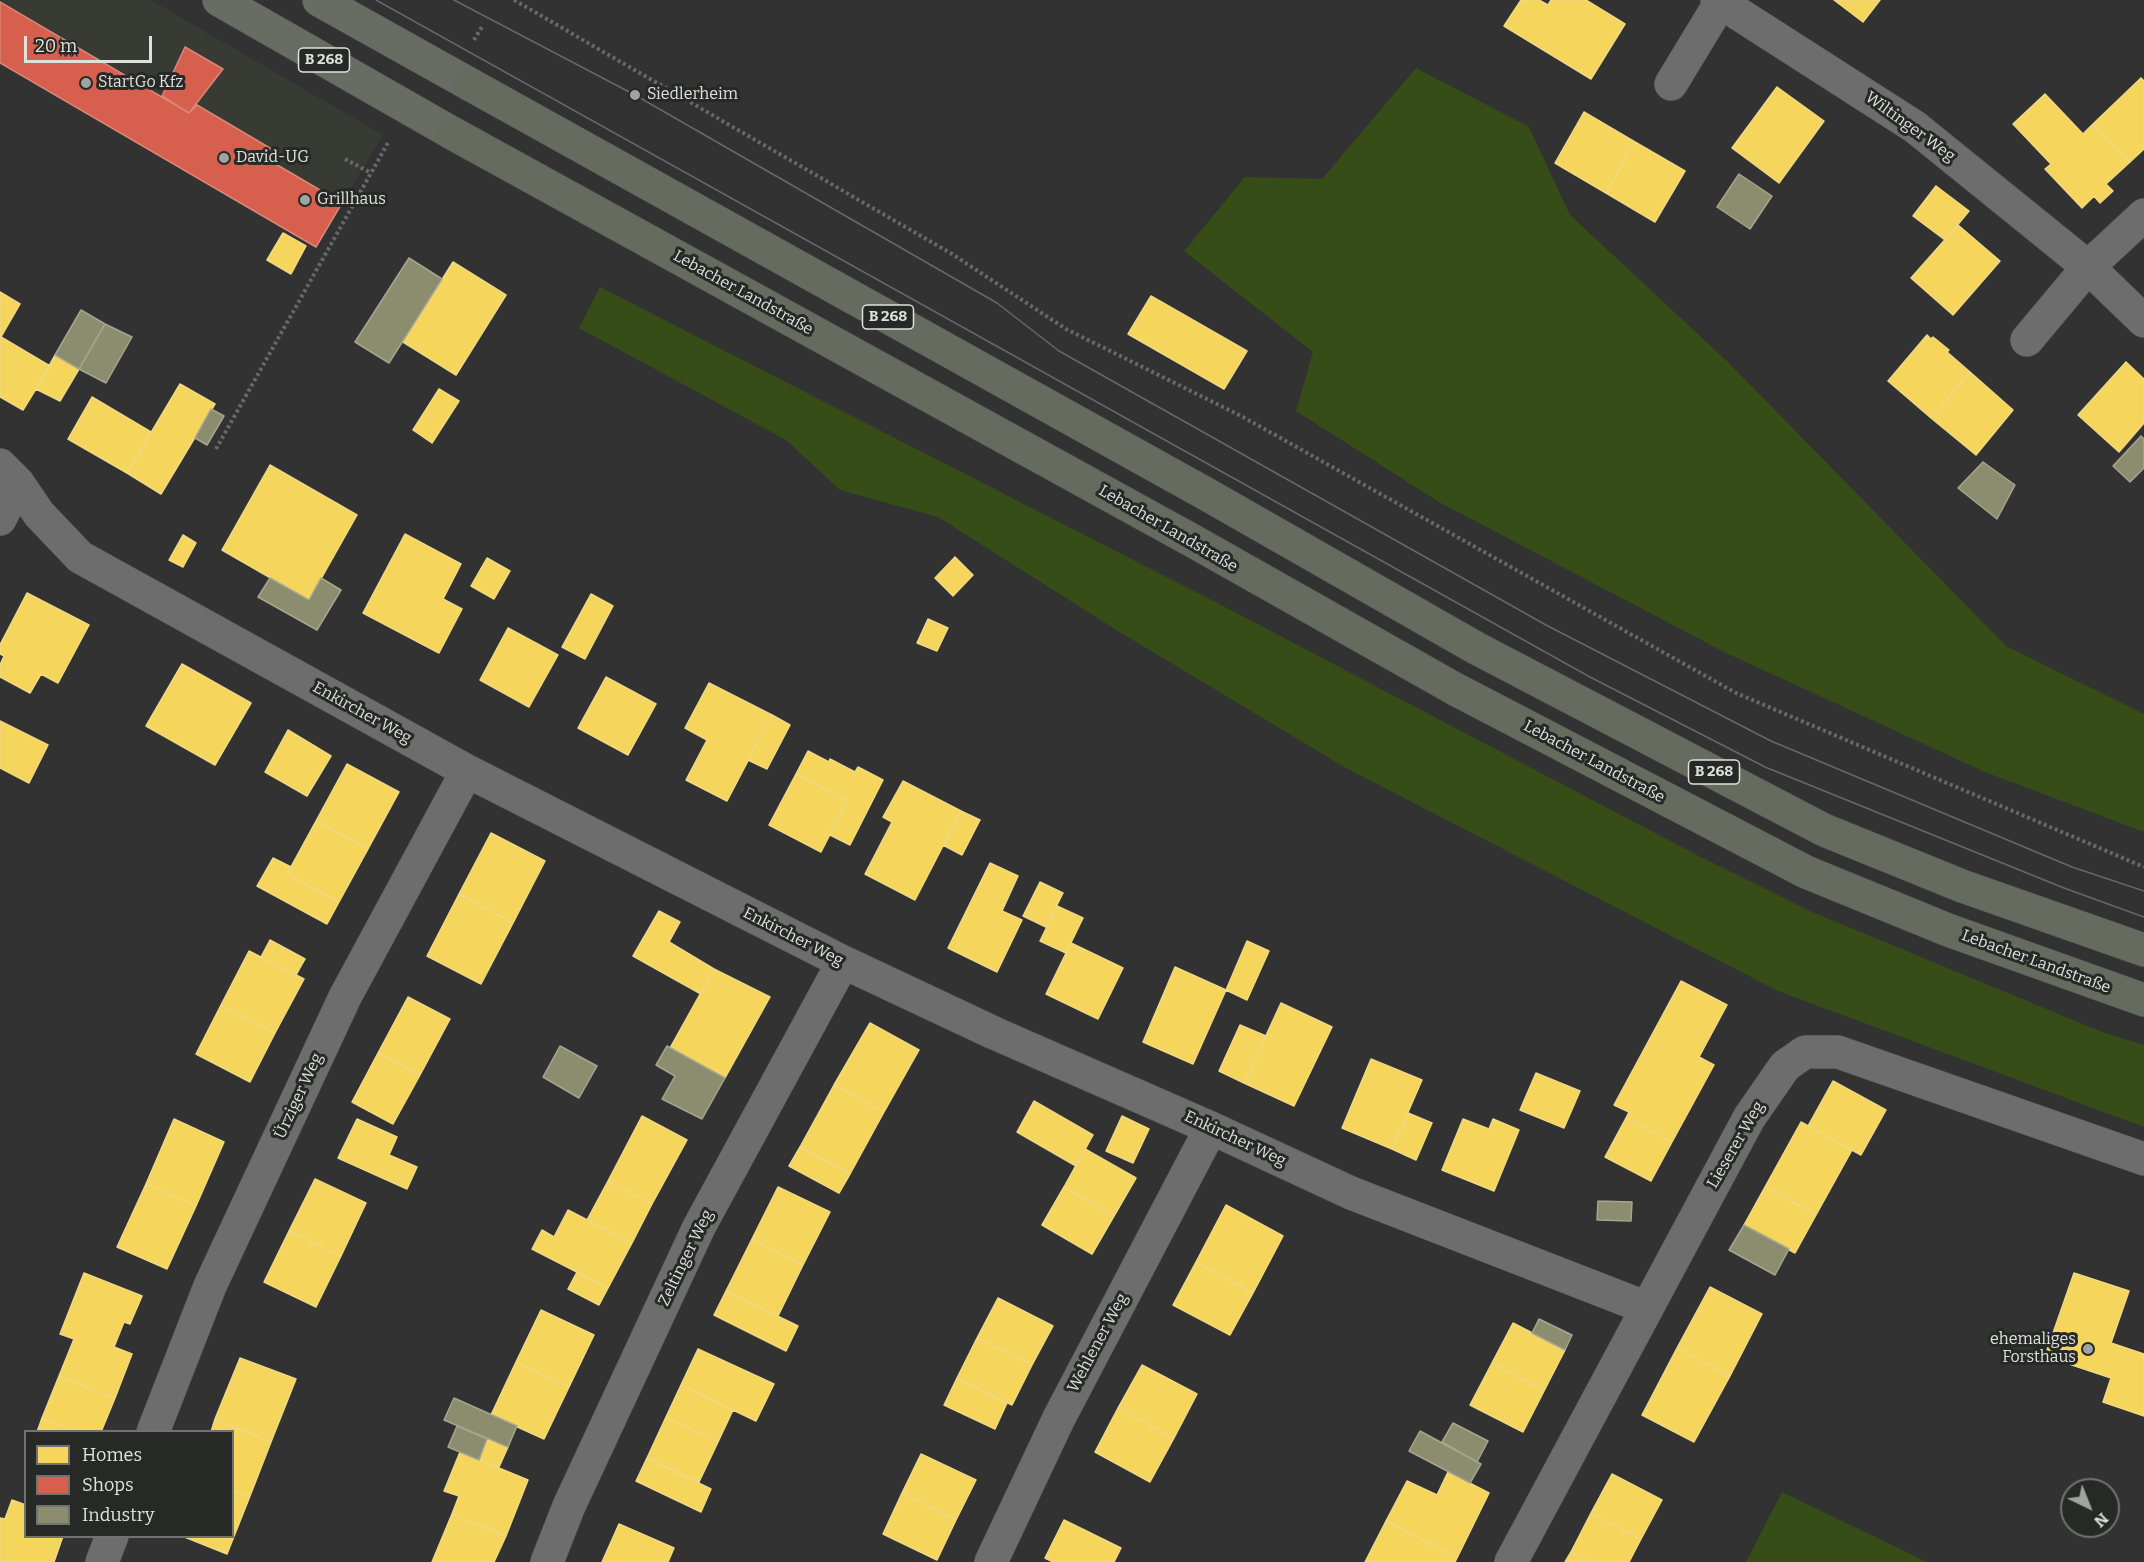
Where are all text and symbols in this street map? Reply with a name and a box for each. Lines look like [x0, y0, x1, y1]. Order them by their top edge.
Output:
scale bar [27, 24, 154, 62]
text: 20 m [35, 35, 77, 57]
road number: B 268 [298, 48, 350, 72]
place label: StartGo Kfz [98, 73, 183, 93]
marker: StartGo Kfz [79, 76, 93, 90]
place label: Siedlerheim [647, 85, 738, 105]
marker: Siedlerheim [628, 88, 642, 102]
street label: Wiltinger Weg [1861, 88, 1959, 166]
place label: David-UG [236, 148, 309, 168]
marker: David-UG [217, 151, 231, 165]
place label: Grillhaus [317, 190, 386, 210]
marker: Grillhaus [298, 193, 312, 207]
street label: Lebacher Landstraße [670, 247, 816, 339]
road number: B 268 [862, 305, 914, 329]
street label: Lebacher Landstraße [1095, 481, 1241, 577]
street label: Enkircher Weg [309, 678, 415, 748]
street label: Lebacher Landstraße [1520, 717, 1668, 807]
road number: B 268 [1688, 760, 1740, 784]
street label: Enkircher Weg [740, 903, 846, 971]
street label: Lebacher Landstraße [1959, 926, 2113, 998]
street label: Ürziger Weg [271, 1050, 327, 1142]
street label: Lieserer Weg [1703, 1098, 1769, 1192]
street label: Enkircher Weg [1181, 1107, 1289, 1171]
street label: Zeltinger Weg [654, 1207, 718, 1309]
street label: Wehlener Weg [1064, 1290, 1132, 1396]
place label: ehemaliges Forsthaus [1990, 1330, 2076, 1368]
marker: ehemaliges Forsthaus [2081, 1342, 2095, 1356]
legend [24, 1430, 234, 1538]
text: Homes [82, 1444, 142, 1466]
text: Shops [82, 1474, 134, 1496]
north arrow [2060, 1478, 2120, 1538]
text: Industry [82, 1504, 154, 1526]
text: N [2090, 1509, 2112, 1531]

